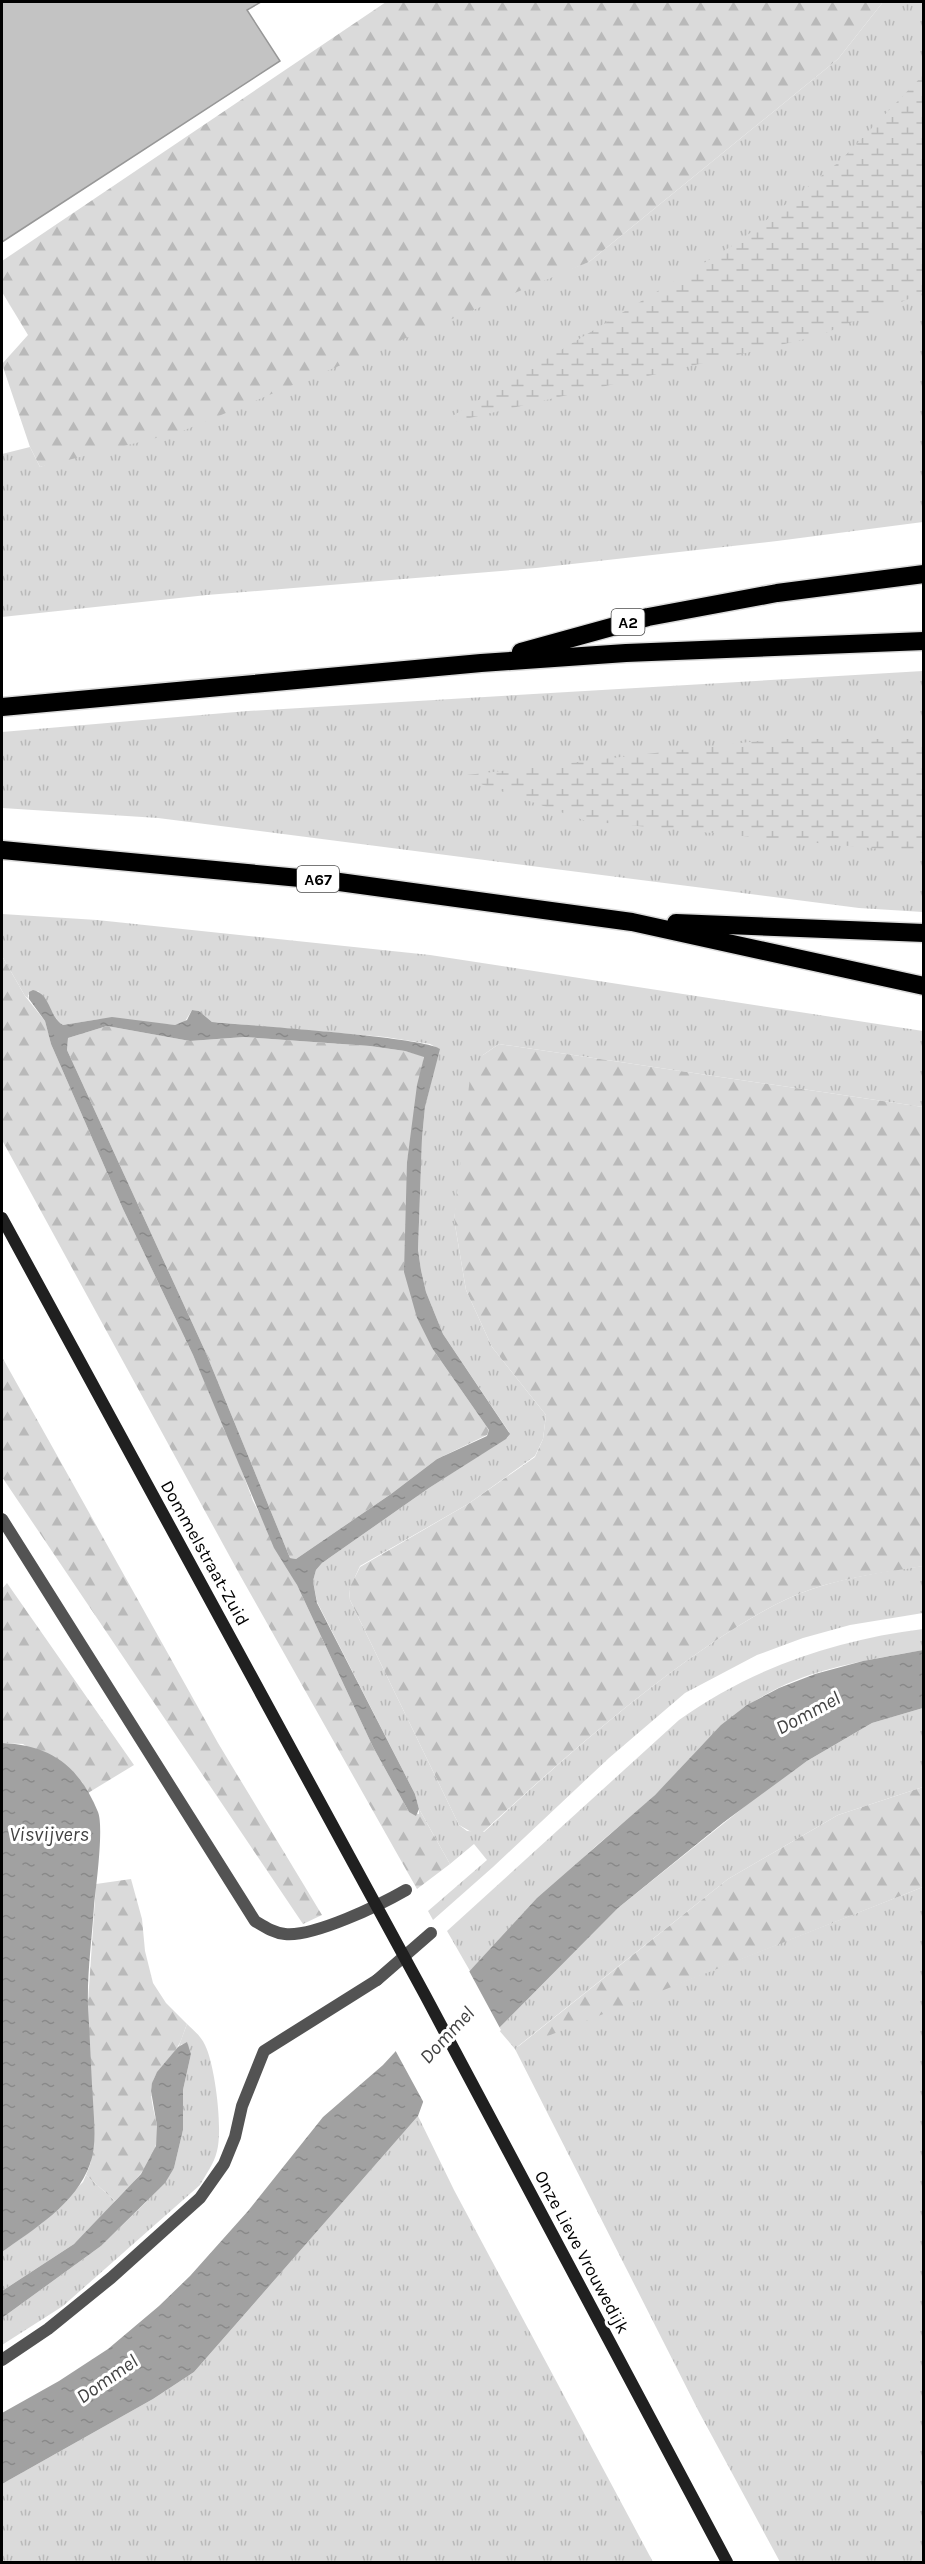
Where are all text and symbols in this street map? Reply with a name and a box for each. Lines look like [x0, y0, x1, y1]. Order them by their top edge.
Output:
road number: A2 [612, 609, 644, 635]
road number: A67 [297, 866, 339, 892]
street label: Dommelstraat-Zuid [156, 1476, 254, 1630]
water label: Dommel [772, 1686, 844, 1740]
water label: Visvijvers [9, 1823, 89, 1846]
water label: Dommel [415, 2002, 479, 2068]
street label: Onze Lieve Vrouwedijk [530, 2167, 634, 2337]
water label: Dommel [72, 2350, 142, 2408]

